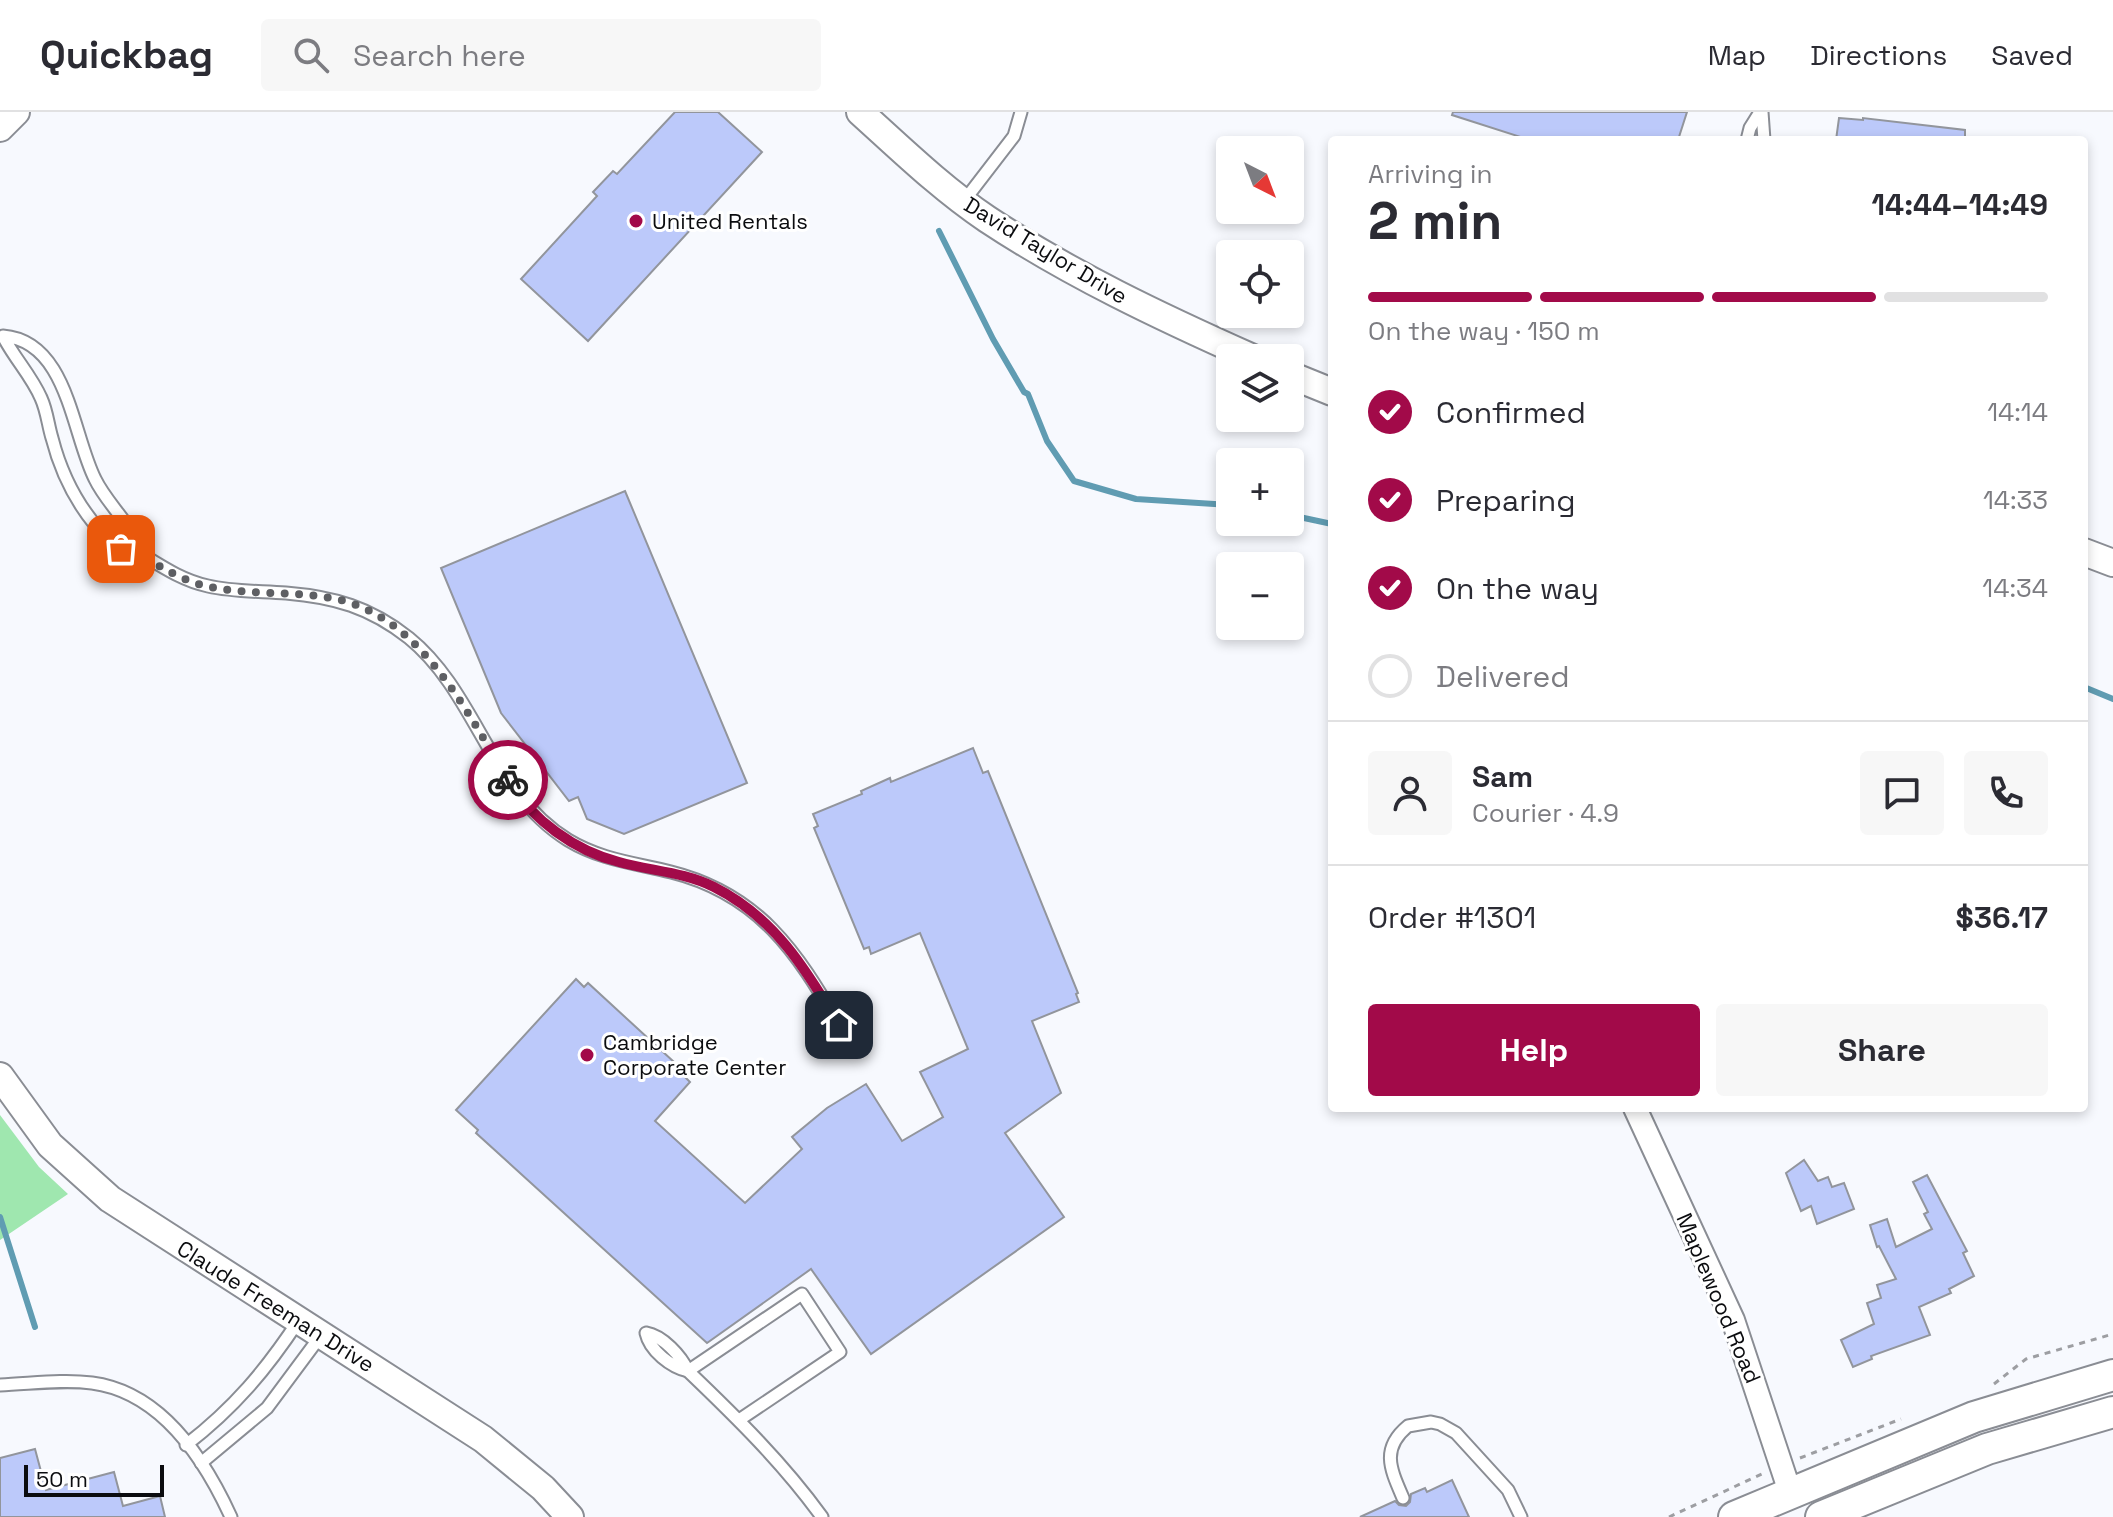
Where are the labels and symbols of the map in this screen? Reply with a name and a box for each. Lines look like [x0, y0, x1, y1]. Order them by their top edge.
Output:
north arrow [1216, 136, 1304, 224]
street label: David Taylor Drive [959, 190, 1133, 310]
place label: United Rentals [652, 207, 808, 235]
marker: United Rentals [627, 212, 645, 230]
pin [87, 515, 155, 583]
courier [468, 740, 548, 820]
pin [805, 991, 873, 1059]
place label: Cambridge Corporate Center [603, 1028, 786, 1081]
marker: Cambridge Corporate Center [578, 1046, 596, 1064]
street label: Maplewood Road [1670, 1209, 1768, 1387]
street label: Claude Freeman Drive [172, 1234, 380, 1378]
scale bar [24, 1461, 164, 1497]

